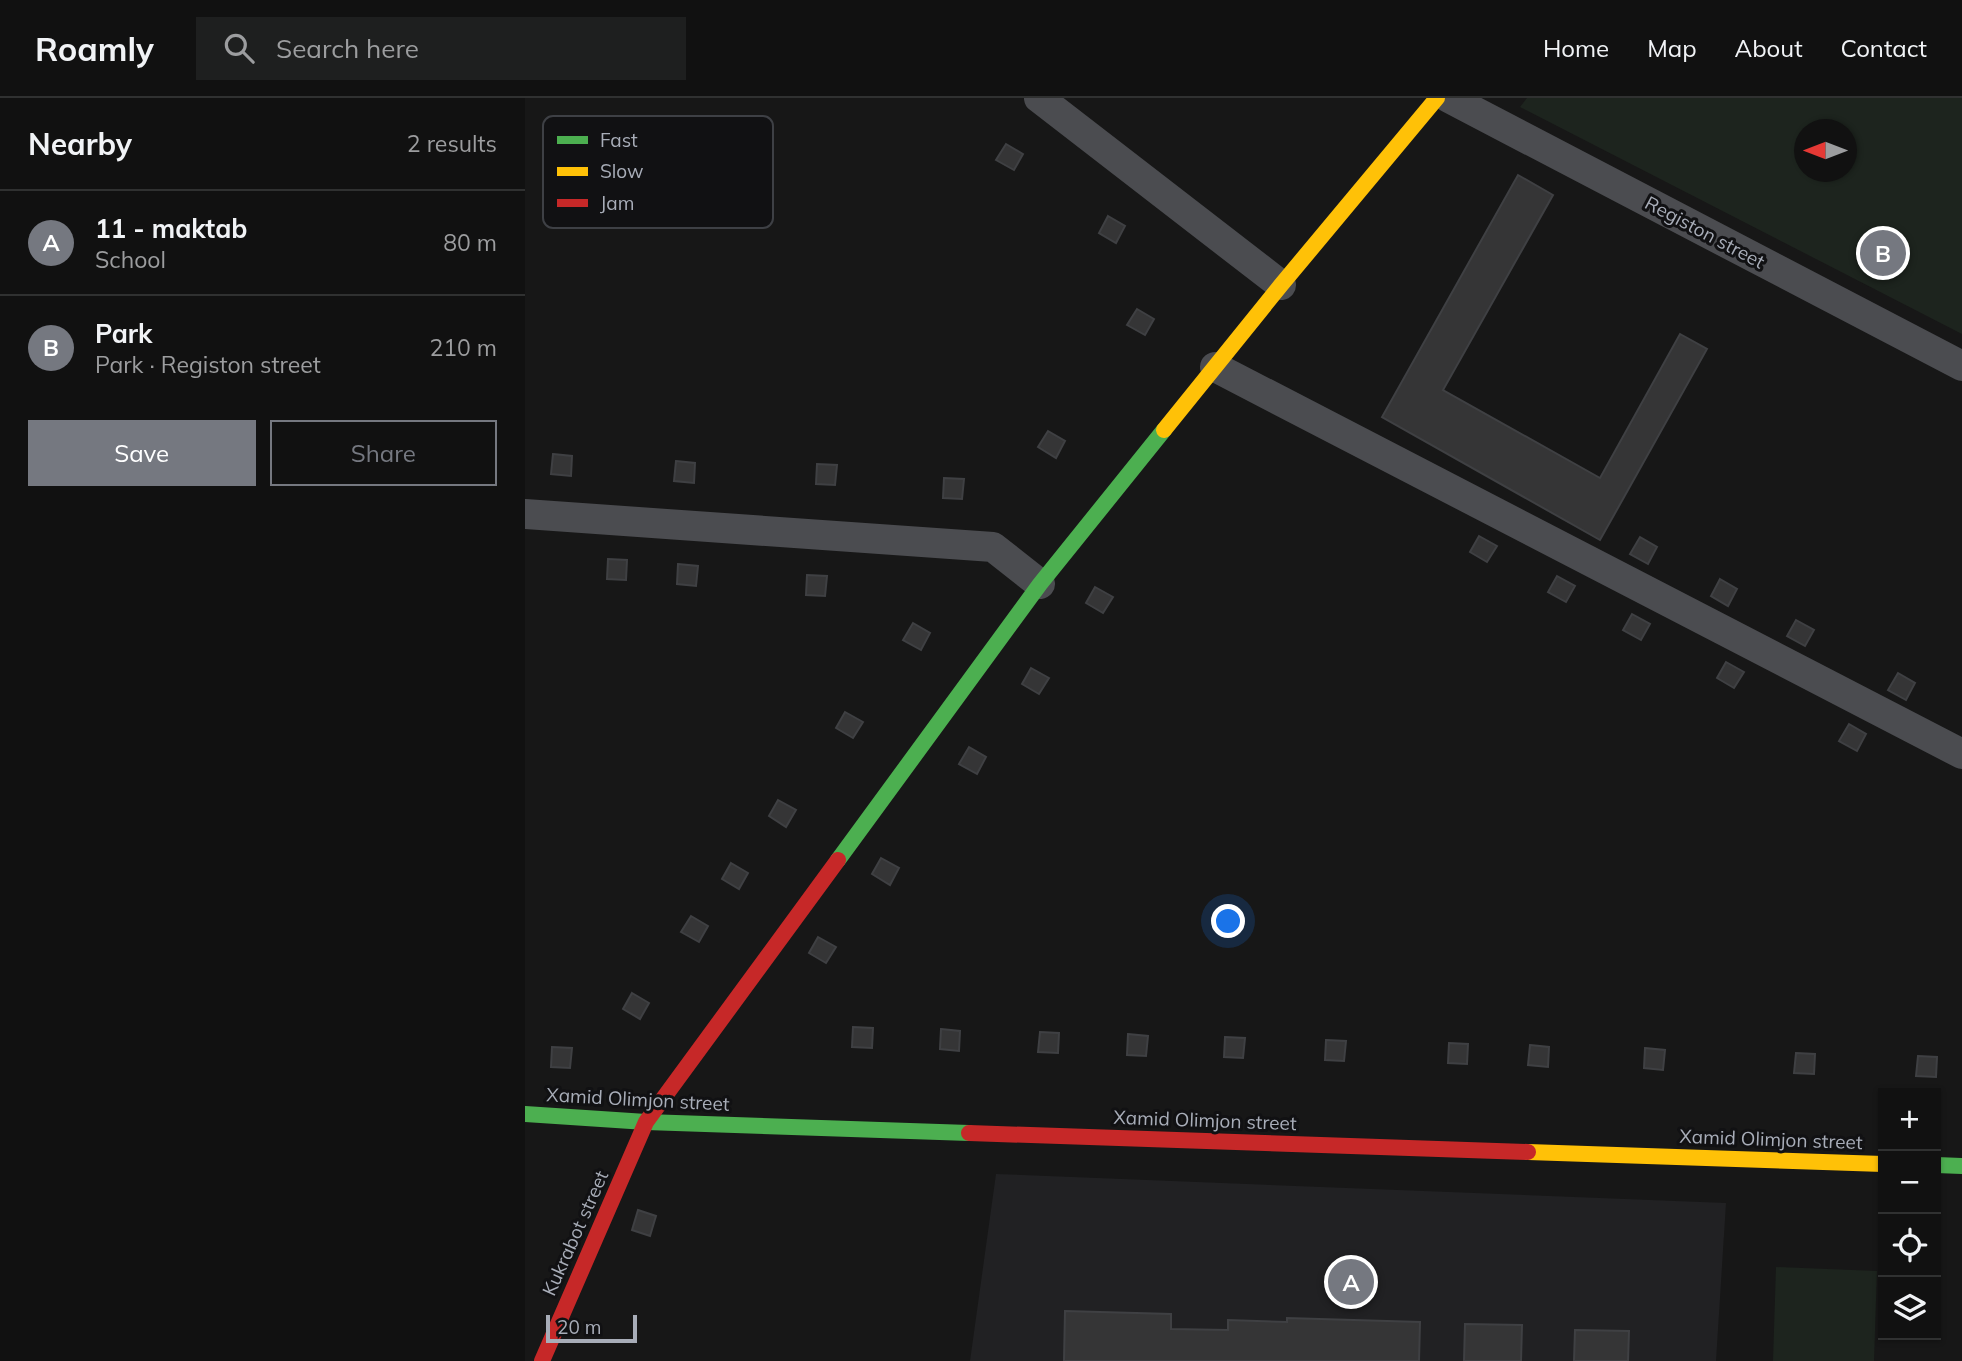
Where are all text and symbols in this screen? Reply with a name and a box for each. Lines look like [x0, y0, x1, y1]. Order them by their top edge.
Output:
search box [196, 17, 686, 80]
text: Roamly [35, 28, 154, 69]
icon: search [220, 29, 258, 67]
text: Search here [276, 32, 419, 65]
text: Home [1543, 33, 1609, 63]
text: Map [1647, 33, 1697, 63]
text: About [1735, 33, 1803, 63]
text: Contact [1841, 33, 1927, 63]
legend [543, 116, 773, 228]
north arrow [1794, 119, 1857, 182]
text: Nearby [28, 125, 132, 163]
text: Fast [600, 128, 638, 152]
text: 2 results [407, 129, 497, 158]
text: Slow [600, 159, 644, 183]
street label: Registon street [1641, 190, 1769, 274]
text: Jam [600, 191, 634, 215]
text: 11 - maktab [95, 212, 247, 245]
pin: B [1860, 227, 1906, 279]
text: A [42, 228, 60, 257]
text: 80 m [443, 228, 497, 257]
text: School [95, 245, 166, 274]
text: Park [95, 317, 152, 350]
text: B [43, 333, 59, 362]
text: 210 m [429, 333, 497, 362]
text: Park · Registon street [95, 350, 321, 379]
button: Save [28, 420, 256, 486]
button: Share [270, 420, 497, 486]
your location [1211, 904, 1245, 938]
street label: Xamid Olimjon street [546, 1082, 730, 1116]
map controls [1878, 1088, 1941, 1340]
button: + [1878, 1088, 1941, 1151]
street label: Xamid Olimjon street [1113, 1105, 1297, 1135]
street label: Xamid Olimjon street [1679, 1124, 1863, 1154]
button: − [1878, 1151, 1941, 1214]
street label: Kukrabot street [537, 1166, 613, 1299]
button: locate [1878, 1214, 1941, 1277]
pin: A [1328, 1256, 1374, 1308]
button: layers [1878, 1277, 1941, 1340]
scale bar [546, 1312, 637, 1344]
text: 20 m [557, 1315, 601, 1339]

